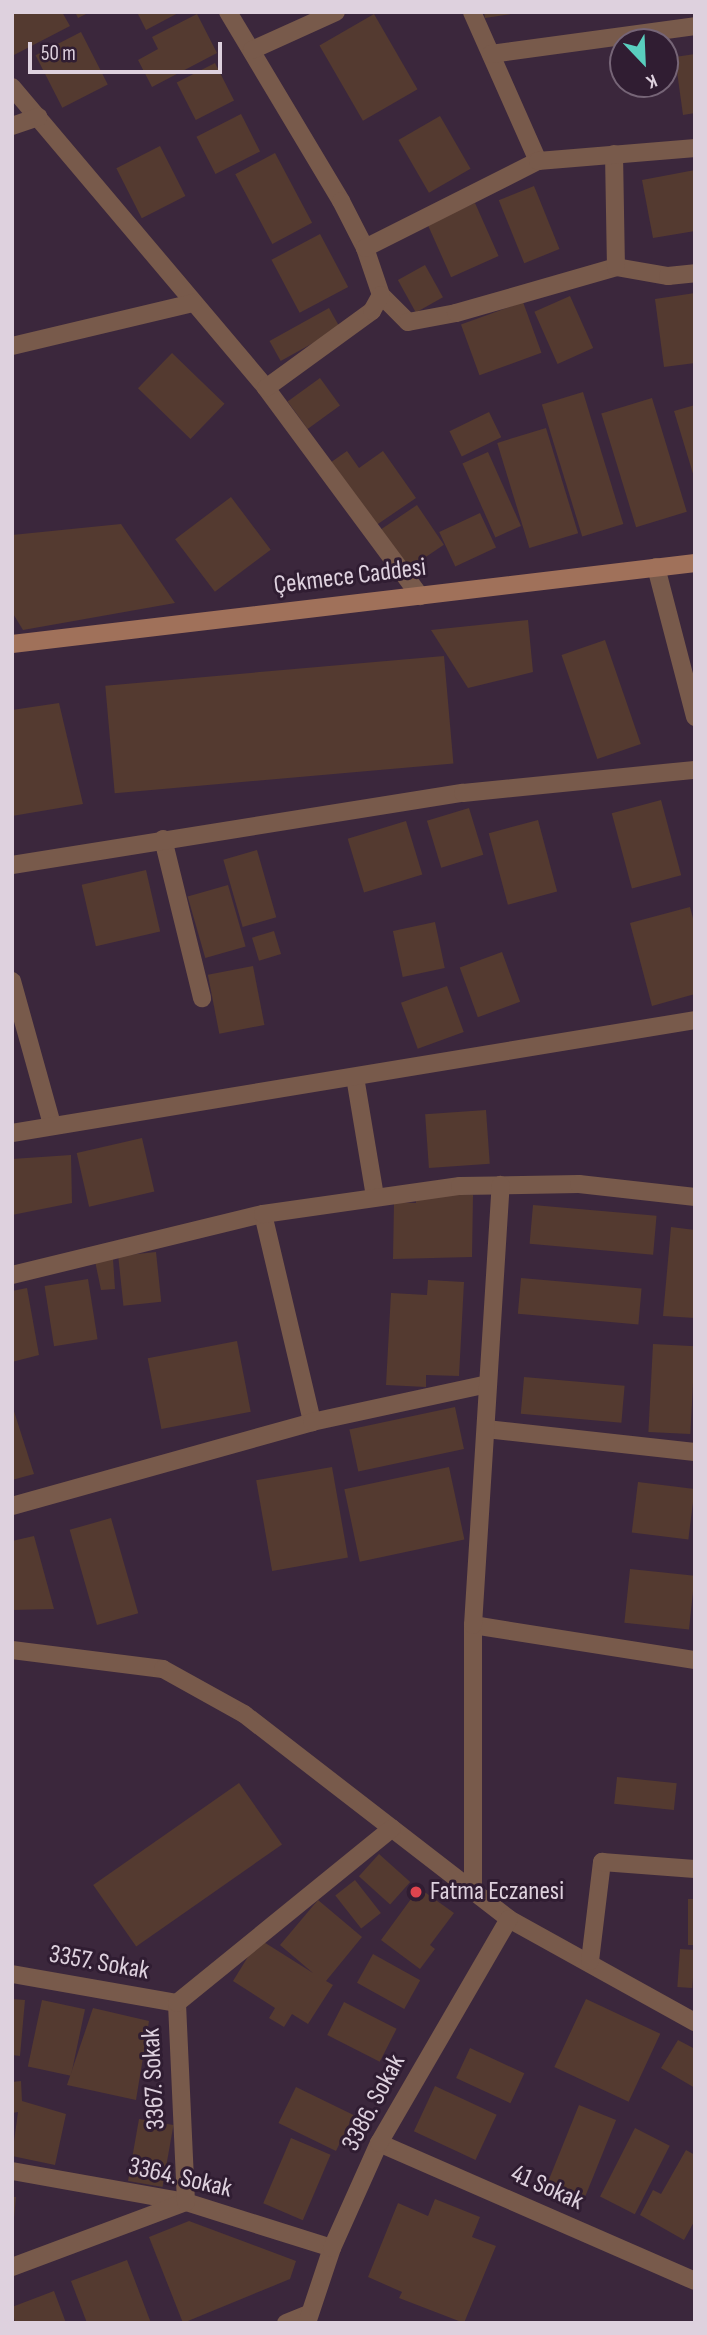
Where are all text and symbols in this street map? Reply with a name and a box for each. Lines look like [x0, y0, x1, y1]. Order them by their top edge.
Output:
scale bar [32, 28, 226, 72]
north arrow [609, 28, 679, 98]
text: 50 m [41, 41, 76, 66]
text: K [643, 69, 660, 93]
street label: Çekmece Caddesi [272, 552, 428, 602]
place label: Fatma Eczanesi [430, 1876, 564, 1908]
marker: Fatma Eczanesi [408, 1884, 424, 1900]
street label: 3357. Sokak [47, 1939, 151, 1987]
street label: 3367. Sokak [136, 2027, 172, 2131]
street label: 3386. Sokak [336, 2049, 412, 2157]
street label: 3364. Sokak [125, 2151, 235, 2205]
street label: 41 Sokak [506, 2158, 588, 2218]

